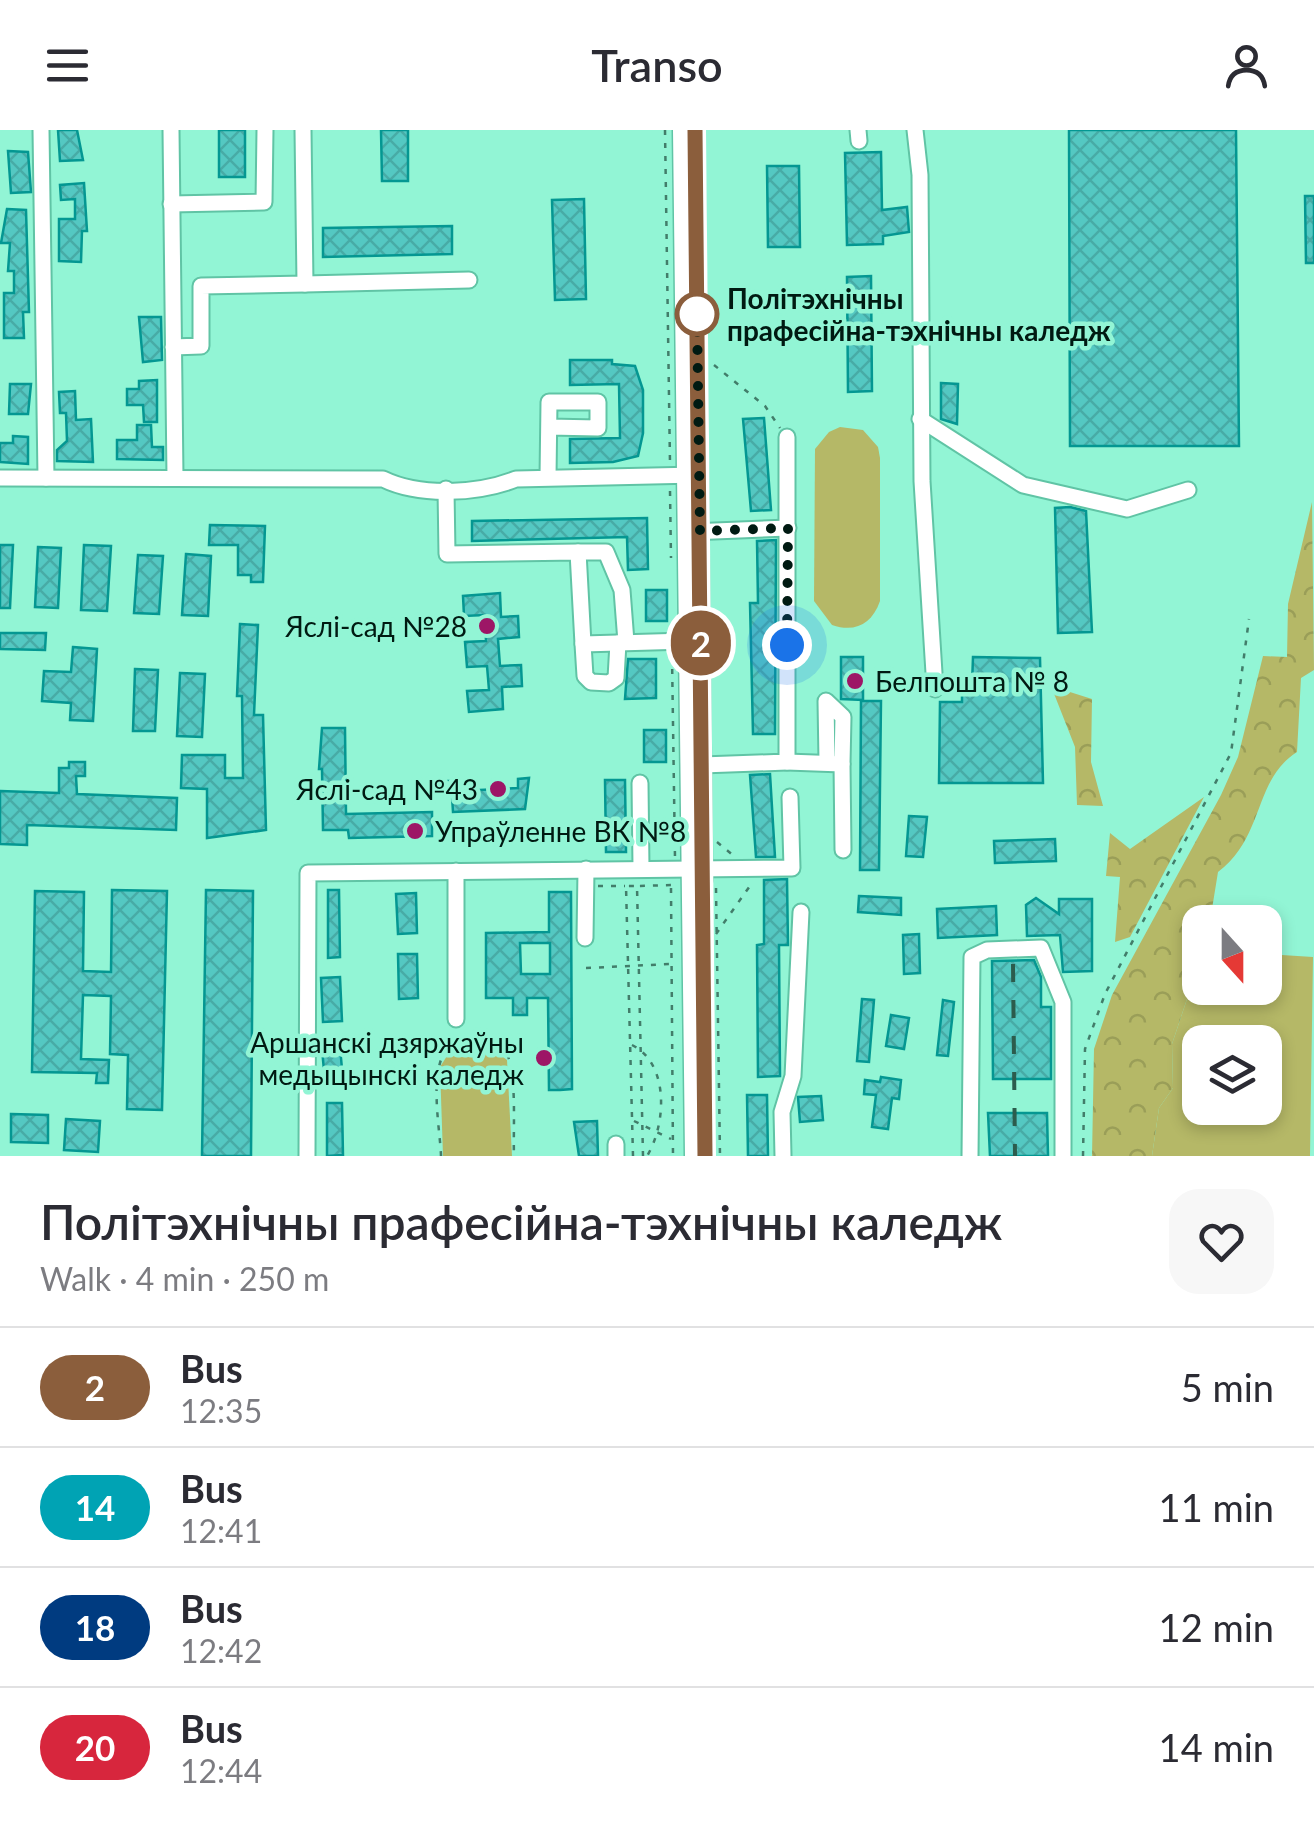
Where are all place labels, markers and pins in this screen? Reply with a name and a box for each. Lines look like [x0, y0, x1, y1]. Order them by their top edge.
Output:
place label: Політэхнічны прафесійна-тэхнічны каледж [727, 281, 1111, 347]
marker: Політэхнічны прафесійна-тэхнічны каледж [676, 293, 718, 335]
place label: Яслі-сад №28 [284, 609, 467, 643]
marker: Яслі-сад №28 [476, 615, 498, 637]
place label: Белпошта № 8 [875, 664, 1069, 698]
marker: Белпошта № 8 [844, 670, 866, 692]
place label: Яслі-сад №43 [295, 772, 478, 806]
marker: Яслі-сад №43 [487, 778, 509, 800]
place label: Упраўленне ВК №8 [435, 814, 686, 848]
marker: Упраўленне ВК №8 [404, 820, 426, 842]
place label: Аршанскі дзяржаўны медыцынскі каледж [250, 1025, 524, 1091]
marker: Аршанскі дзяржаўны медыцынскі каледж [533, 1047, 555, 1069]

